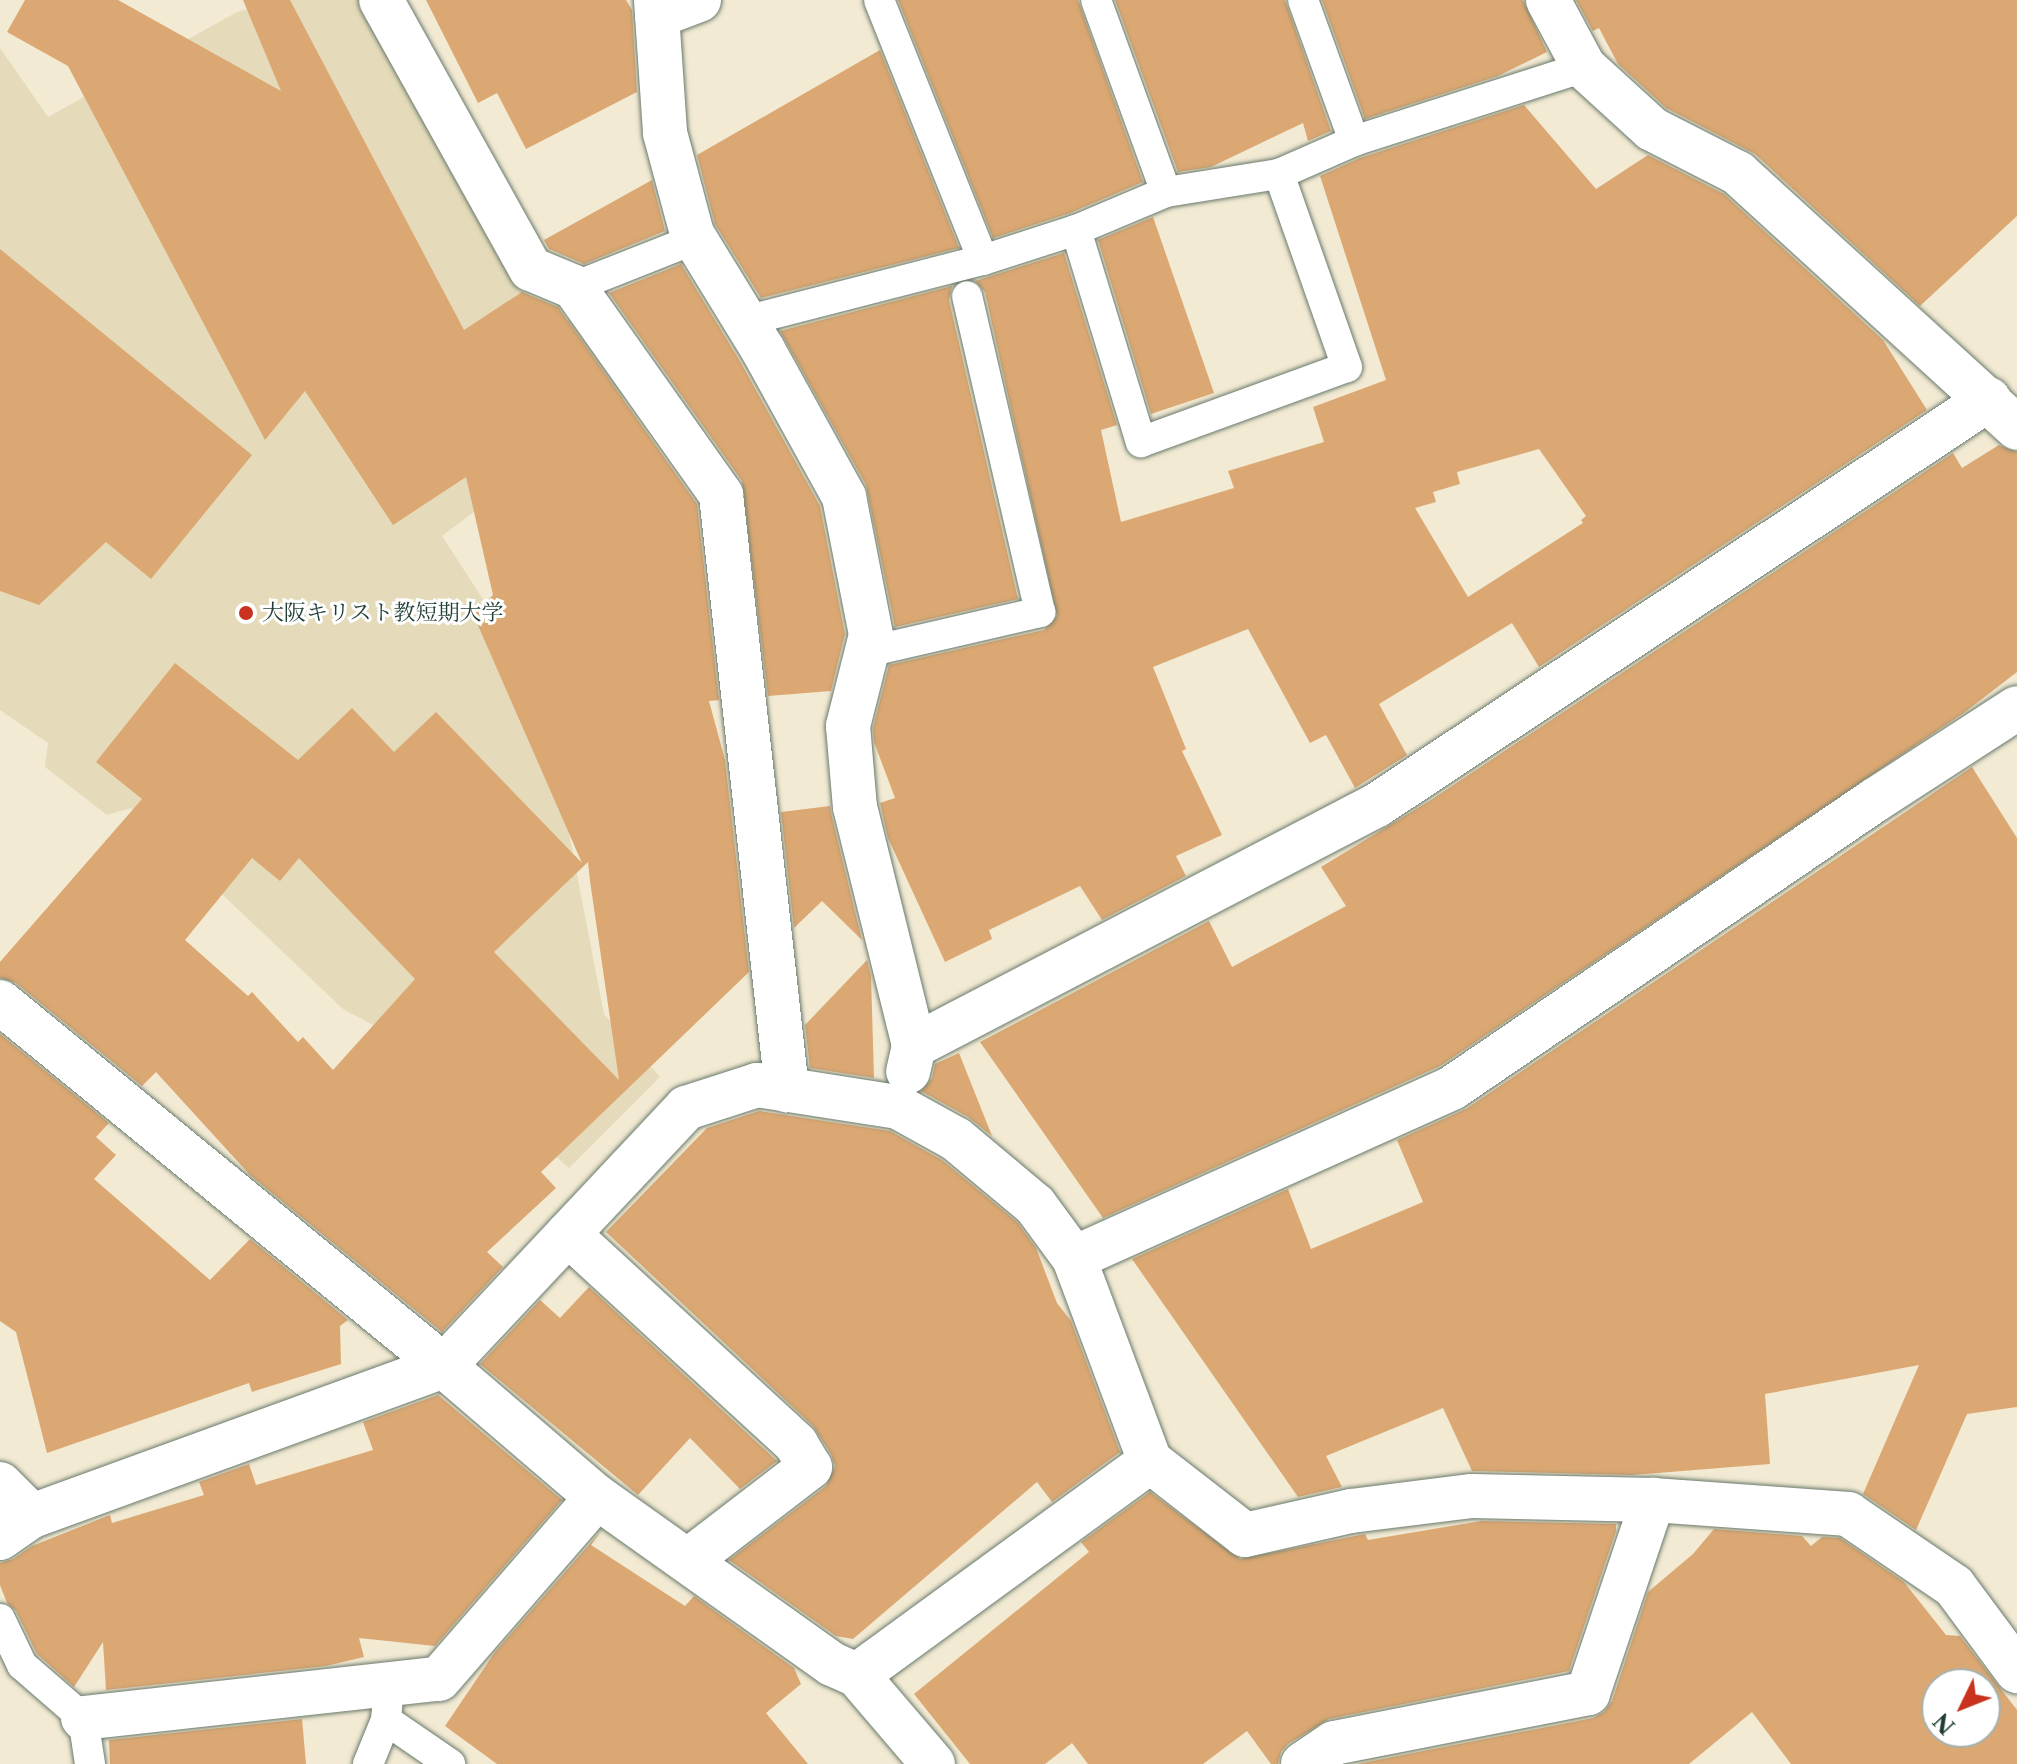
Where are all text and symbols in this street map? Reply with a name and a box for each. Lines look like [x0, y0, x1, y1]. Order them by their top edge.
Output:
place label: 大阪キリスト教短期大学 [262, 600, 504, 626]
marker: 大阪キリスト教短期大学 [237, 604, 255, 622]
north arrow [1921, 1668, 2001, 1748]
text: N [1928, 1707, 1961, 1740]

